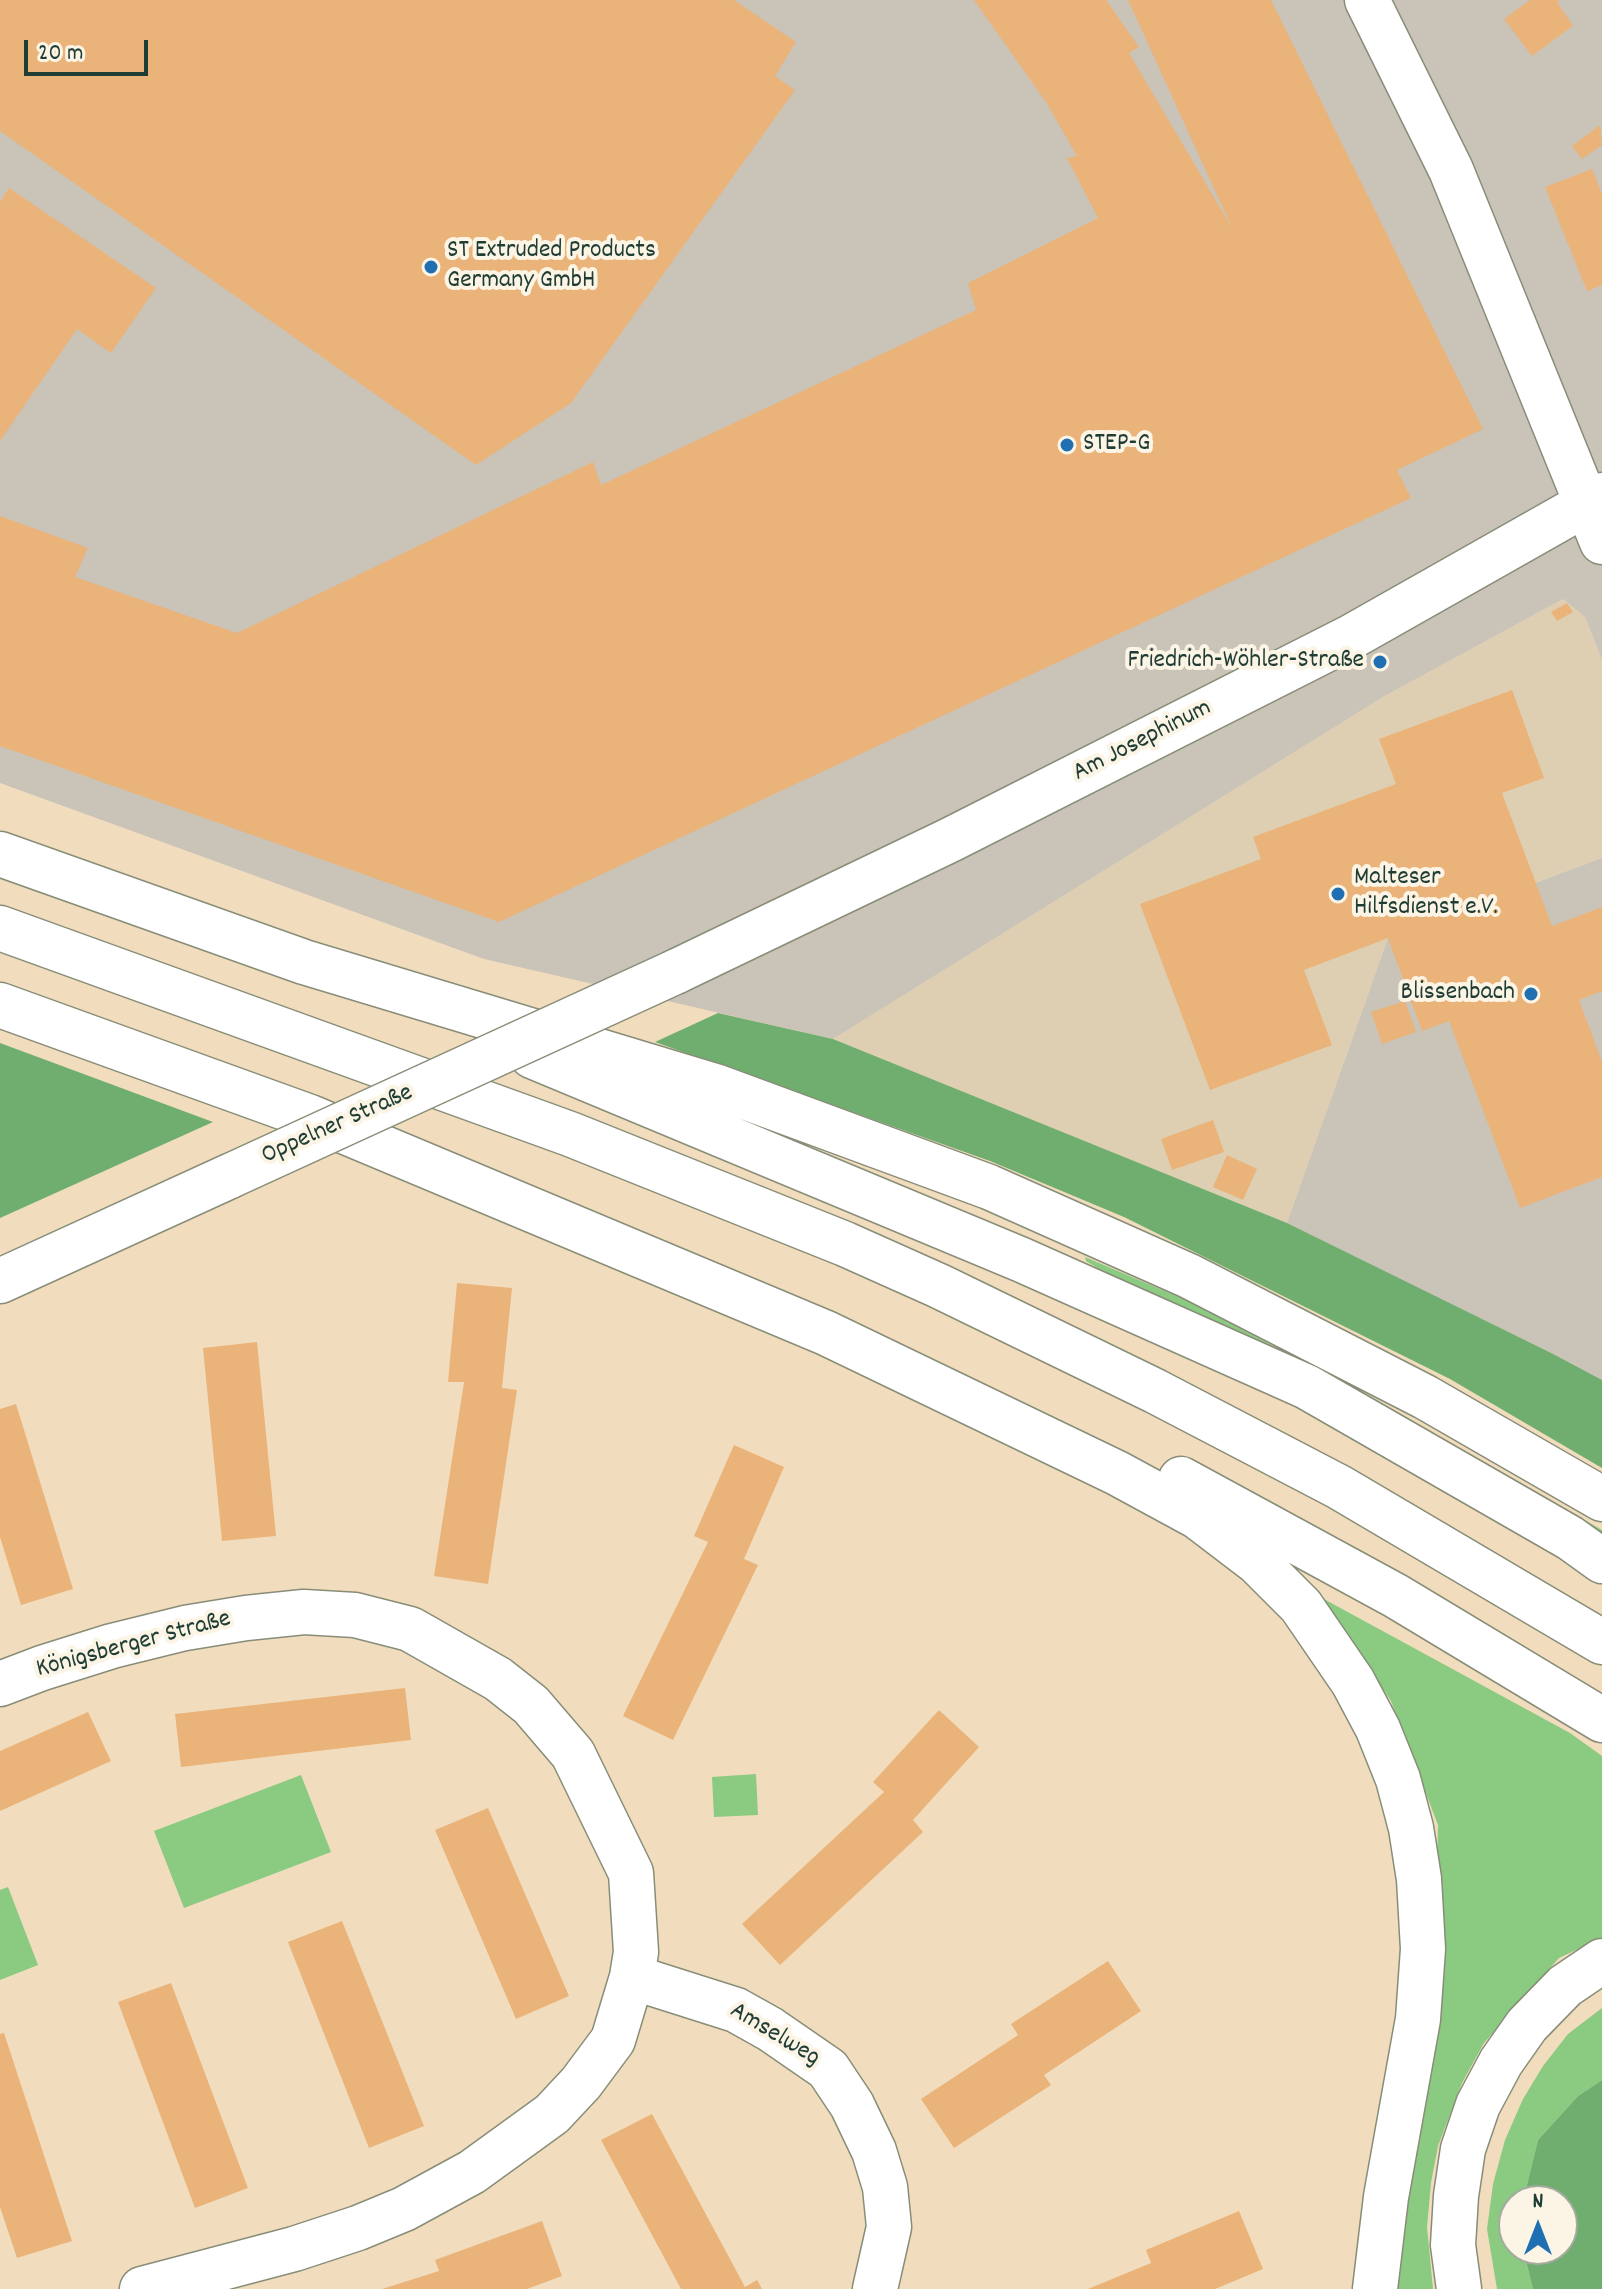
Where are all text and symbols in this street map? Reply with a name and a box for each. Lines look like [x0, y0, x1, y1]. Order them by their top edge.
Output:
scale bar [28, 24, 152, 74]
text: 20 m [38, 37, 84, 71]
place label: ST Extruded Products Germany GmbH [447, 236, 656, 298]
marker: ST Extruded Products Germany GmbH [422, 258, 440, 276]
place label: STEP-G [1083, 429, 1150, 461]
marker: STEP-G [1058, 436, 1076, 454]
place label: Friedrich-Wöhler-Straße [1127, 646, 1364, 678]
marker: Friedrich-Wöhler-Straße [1371, 653, 1389, 671]
street label: Am Josephinum [1069, 694, 1217, 790]
place label: Malteser Hilfsdienst e.V. [1354, 863, 1498, 924]
marker: Malteser Hilfsdienst e.V. [1329, 885, 1347, 903]
place label: Blissenbach [1401, 978, 1515, 1010]
marker: Blissenbach [1522, 985, 1540, 1003]
street label: Oppelner Straße [258, 1079, 418, 1173]
street label: Königsberger Straße [33, 1605, 235, 1687]
street label: Amselweg [723, 1997, 825, 2075]
north arrow [1498, 2185, 1578, 2265]
text: N [1533, 2187, 1543, 2218]

